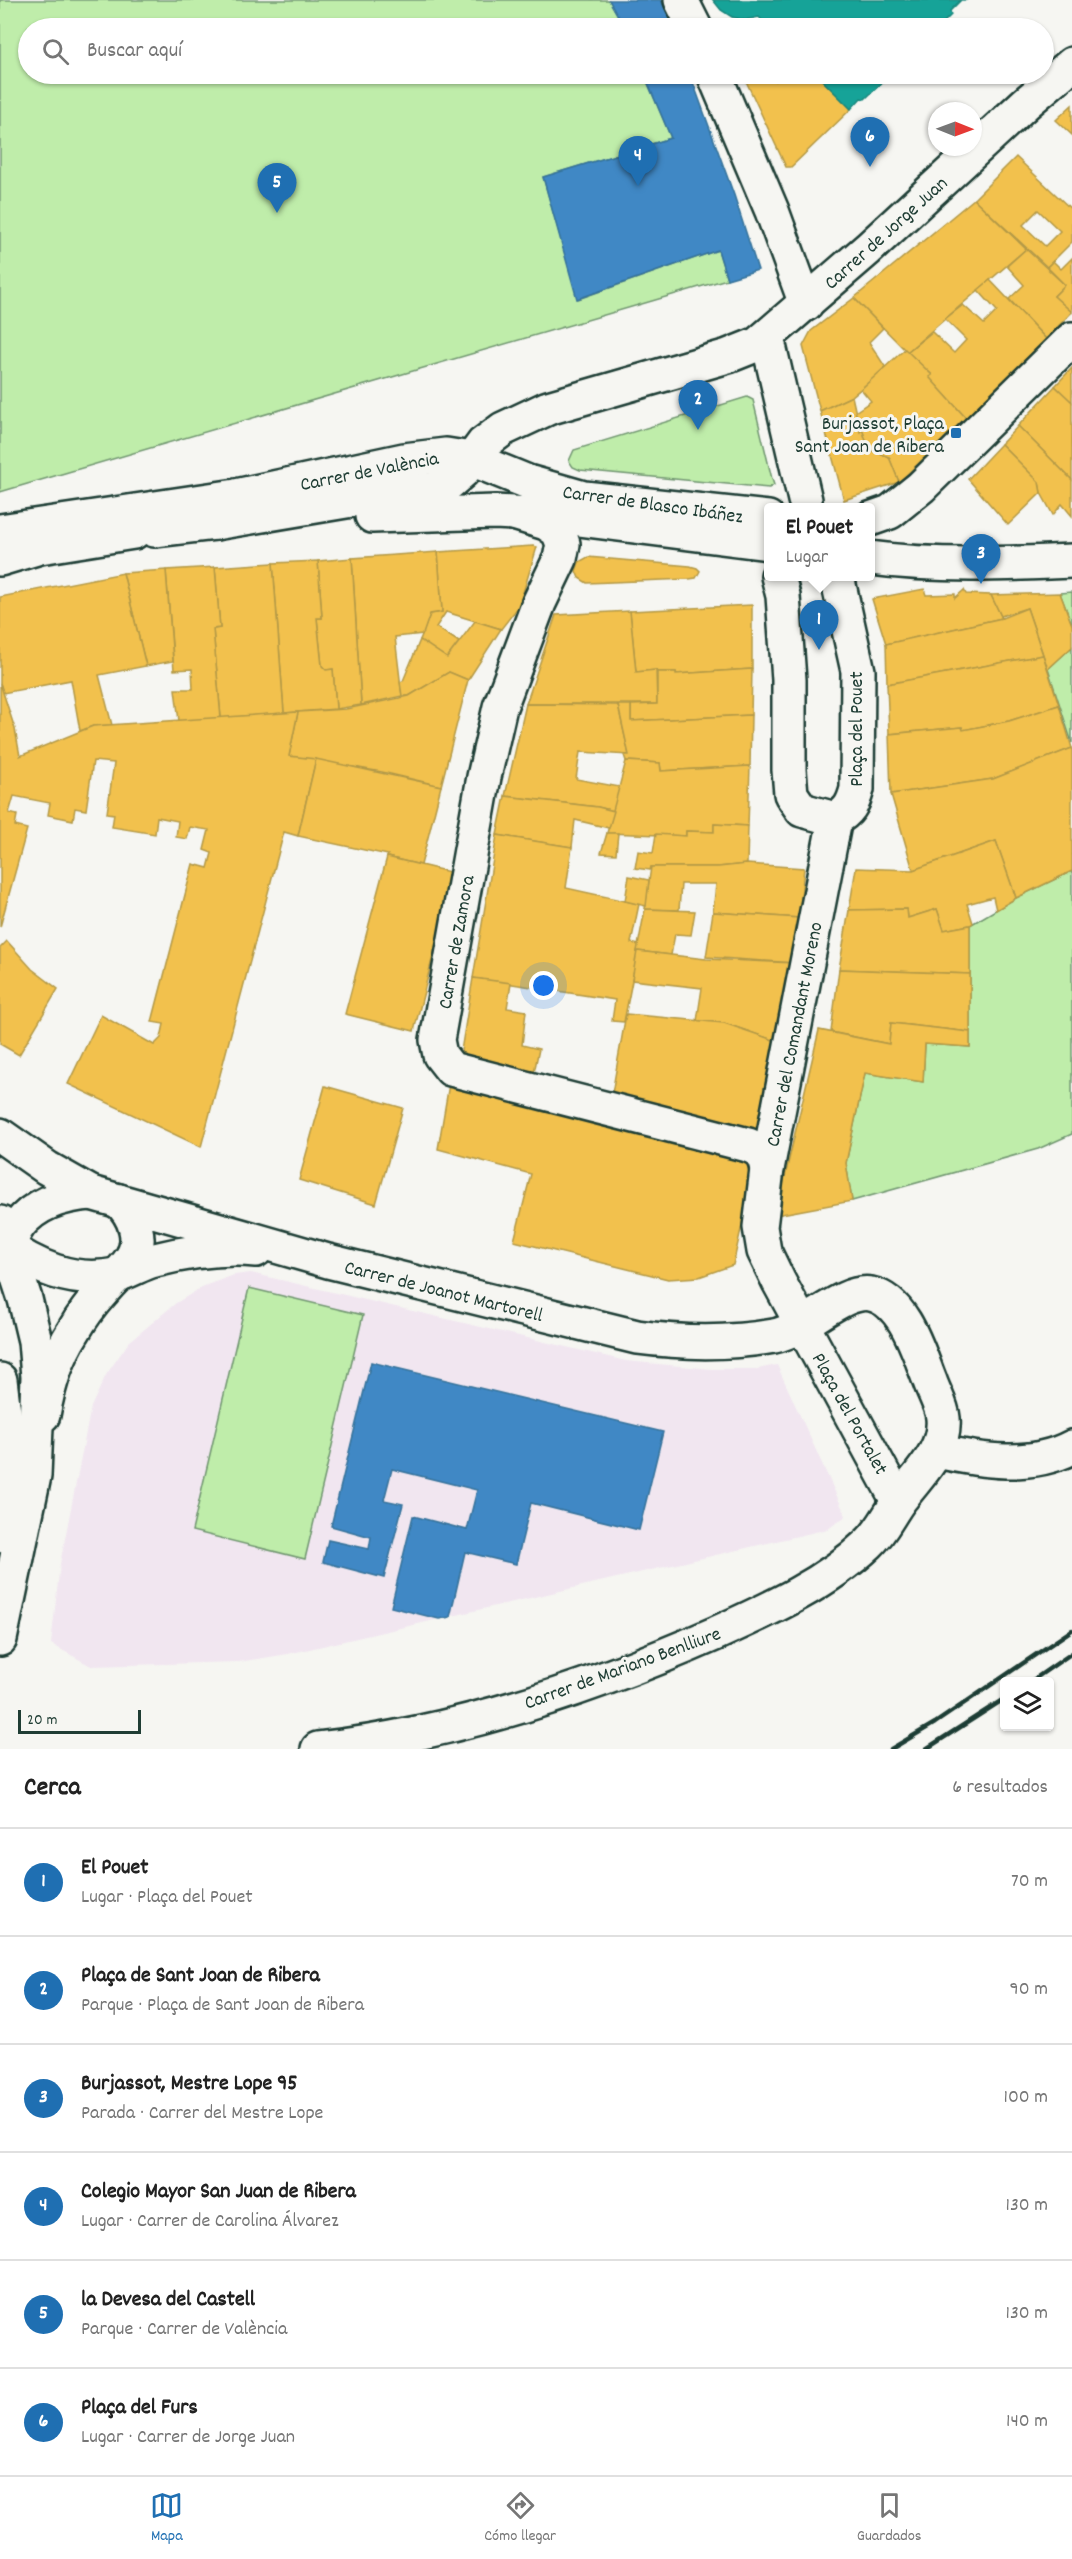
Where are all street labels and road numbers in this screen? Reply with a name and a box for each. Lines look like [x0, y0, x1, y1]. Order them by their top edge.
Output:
street label: Carrer de Jorge Juan [819, 171, 955, 297]
street label: Carrer de València [298, 446, 442, 500]
street label: Carrer de Blasco Ibáñez [561, 479, 745, 533]
street label: Plaça del Pouet [844, 671, 872, 787]
street label: Carrer de Zamora [432, 873, 484, 1012]
street label: Carrer del Comandant Moreno [760, 920, 832, 1149]
street label: Carrer de Joanot Martorell [341, 1255, 546, 1331]
street label: Plaça del Portalet [803, 1348, 894, 1481]
street label: Carrer de Mariano Benlliure [521, 1621, 725, 1718]

